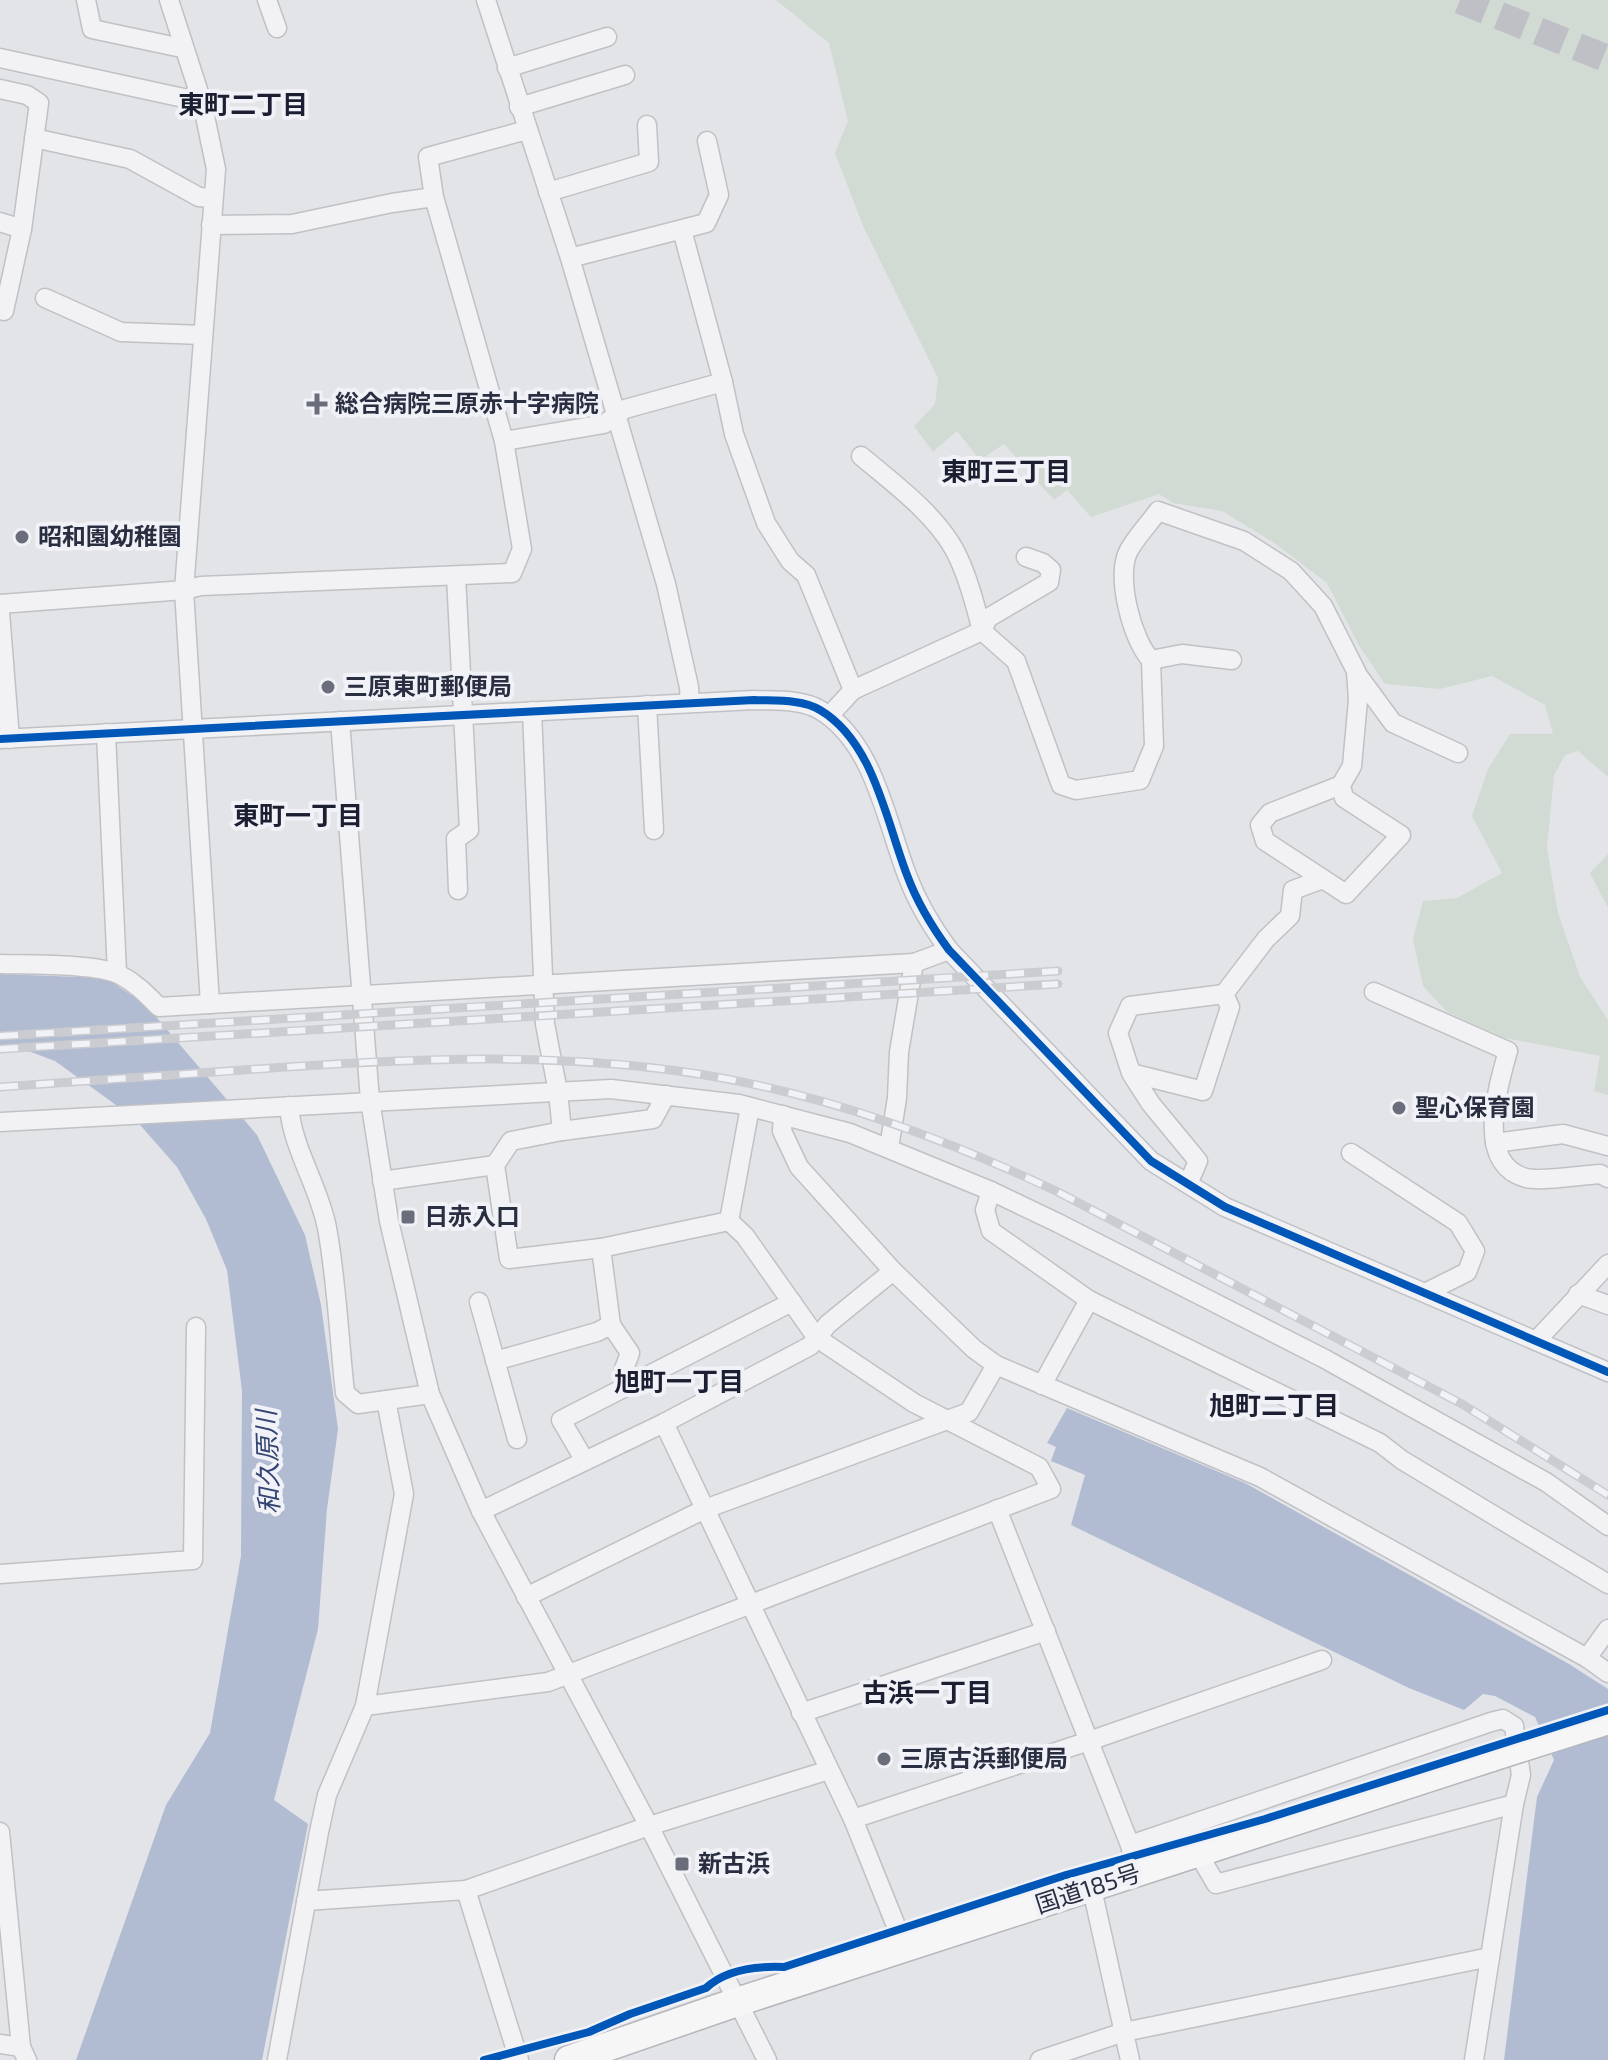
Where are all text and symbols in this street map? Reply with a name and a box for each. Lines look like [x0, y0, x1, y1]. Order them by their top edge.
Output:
district label: 東町二丁目 [178, 88, 308, 119]
place label: 総合病院三原赤十字病院 [335, 388, 599, 417]
marker: 総合病院三原赤十字病院 [306, 393, 328, 415]
district label: 東町三丁目 [941, 455, 1071, 486]
place label: 昭和園幼稚園 [38, 521, 182, 550]
marker: 昭和園幼稚園 [13, 528, 31, 546]
place label: 三原東町郵便局 [344, 671, 512, 700]
marker: 三原東町郵便局 [319, 678, 337, 696]
district label: 東町一丁目 [233, 799, 363, 830]
place label: 聖心保育園 [1415, 1092, 1535, 1121]
marker: 聖心保育園 [1390, 1099, 1408, 1117]
place label: 日赤入口 [424, 1201, 520, 1230]
marker: 日赤入口 [399, 1208, 417, 1226]
district label: 旭町一丁目 [614, 1365, 744, 1396]
district label: 旭町二丁目 [1209, 1389, 1339, 1420]
water label: 和久原川 [249, 1407, 284, 1515]
district label: 古浜一丁目 [862, 1676, 992, 1707]
place label: 三原古浜郵便局 [900, 1743, 1068, 1772]
marker: 三原古浜郵便局 [875, 1750, 893, 1768]
place label: 新古浜 [698, 1848, 770, 1877]
marker: 新古浜 [673, 1855, 691, 1873]
street label: 国道185号 [1031, 1857, 1144, 1918]

